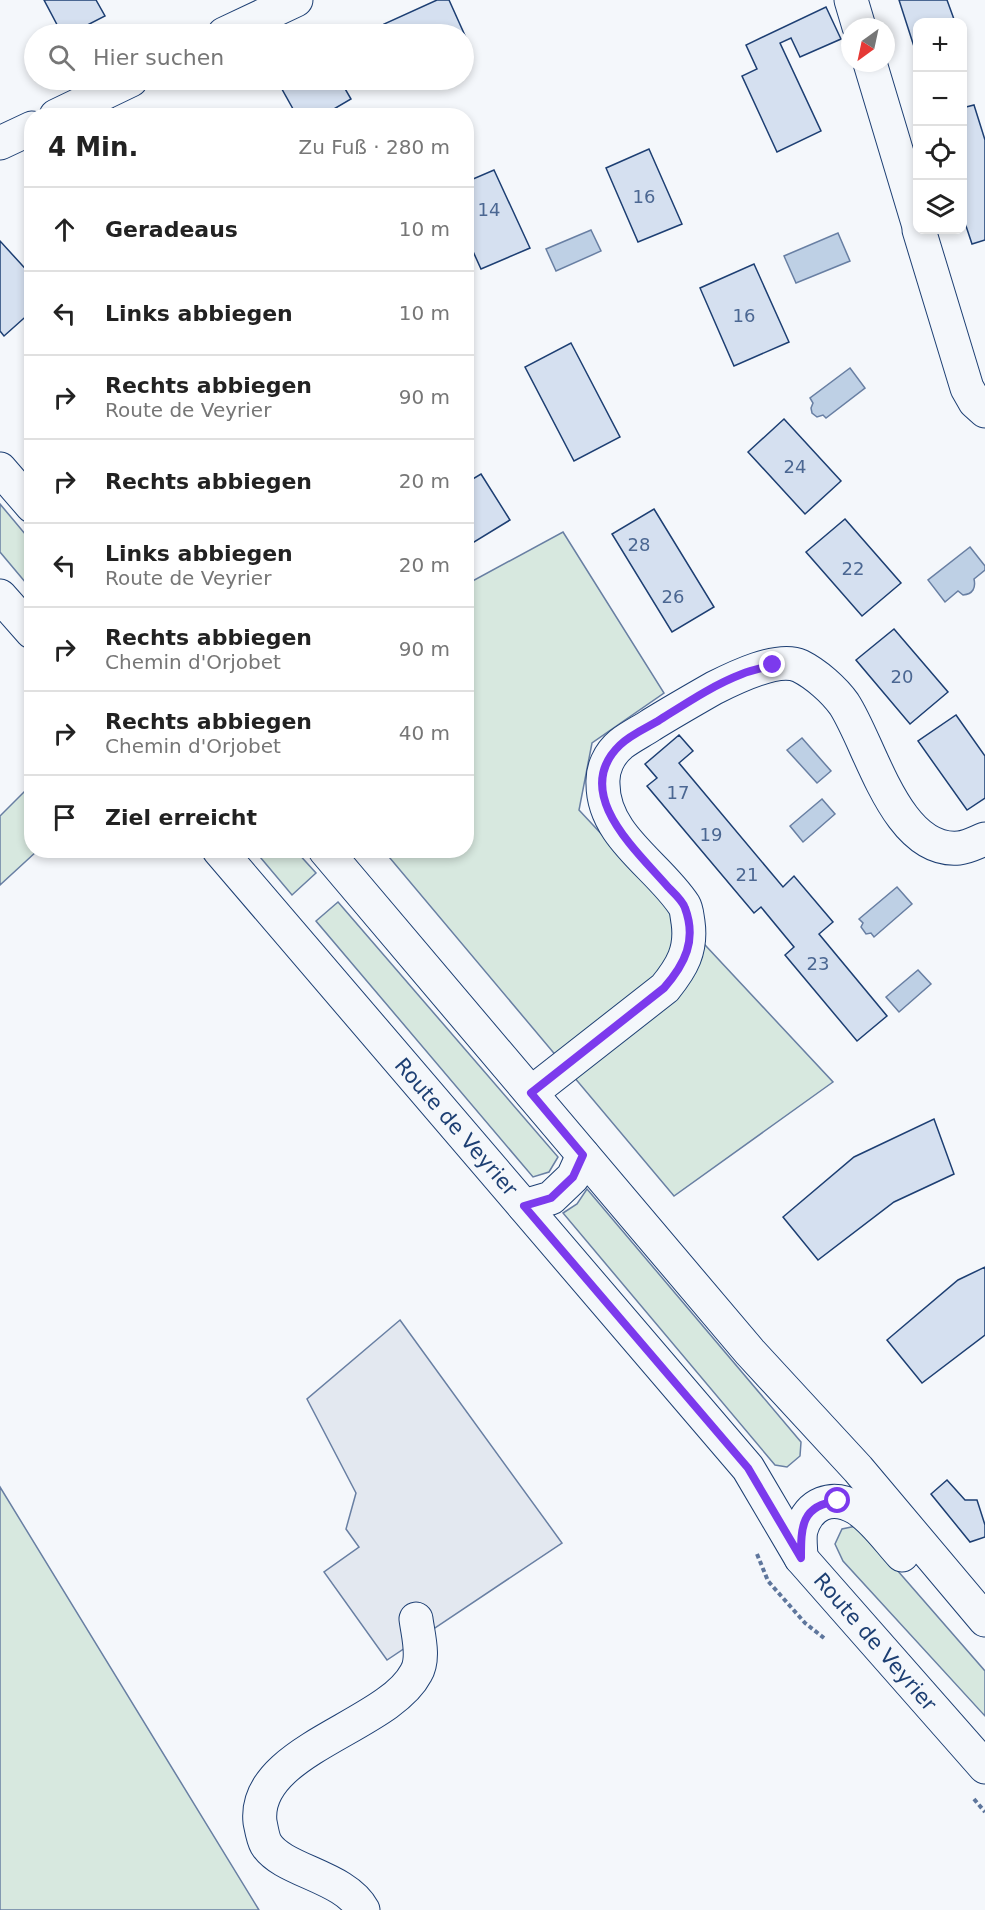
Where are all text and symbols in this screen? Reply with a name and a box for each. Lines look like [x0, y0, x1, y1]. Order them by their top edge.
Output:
north arrow [841, 18, 895, 72]
map controls [913, 18, 967, 234]
button: + [913, 18, 967, 72]
search box [24, 24, 474, 90]
icon: search [45, 41, 78, 74]
text: Hier suchen [93, 45, 224, 70]
button: − [913, 72, 967, 126]
button: locate [913, 126, 967, 180]
text: 4 Min. [48, 132, 138, 162]
text: Zu Fuß · 280 m [298, 135, 450, 159]
button: layers [913, 180, 967, 234]
house number: 16 [633, 186, 655, 207]
house number: 14 [478, 199, 500, 220]
icon: ahead [48, 213, 81, 246]
text: Geradeaus [105, 217, 238, 242]
text: 10 m [399, 217, 450, 241]
icon: left [48, 297, 81, 330]
text: Links abbiegen [105, 301, 293, 326]
text: 10 m [399, 301, 450, 325]
house number: 16 [733, 305, 755, 326]
text: Rechts abbiegen [105, 373, 312, 398]
icon: right [48, 381, 81, 414]
text: 90 m [399, 385, 450, 409]
text: Route de Veyrier [105, 398, 271, 422]
house number: 24 [784, 456, 806, 477]
icon: right [48, 465, 81, 498]
text: Rechts abbiegen [105, 469, 312, 494]
text: 20 m [399, 469, 450, 493]
house number: 28 [628, 534, 650, 555]
text: Links abbiegen [105, 541, 293, 566]
icon: left [48, 549, 81, 582]
text: 20 m [399, 553, 450, 577]
house number: 22 [842, 558, 864, 579]
text: Route de Veyrier [105, 566, 271, 590]
house number: 26 [662, 586, 684, 607]
text: Rechts abbiegen [105, 625, 312, 650]
icon: right [48, 633, 81, 666]
text: 90 m [399, 637, 450, 661]
text: Chemin d'Orjobet [105, 650, 281, 674]
route end [759, 651, 785, 677]
house number: 20 [891, 666, 913, 687]
text: Rechts abbiegen [105, 709, 312, 734]
icon: right [48, 717, 81, 750]
text: 40 m [399, 721, 450, 745]
text: Chemin d'Orjobet [105, 734, 281, 758]
house number: 17 [667, 782, 689, 803]
icon: arrive [48, 801, 81, 834]
text: Ziel erreicht [105, 805, 257, 830]
house number: 19 [700, 824, 722, 845]
house number: 21 [736, 864, 758, 885]
house number: 23 [807, 953, 829, 974]
street label: Route de Veyrier [390, 1053, 523, 1201]
route start [824, 1487, 850, 1513]
street label: Route de Veyrier [809, 1568, 942, 1716]

